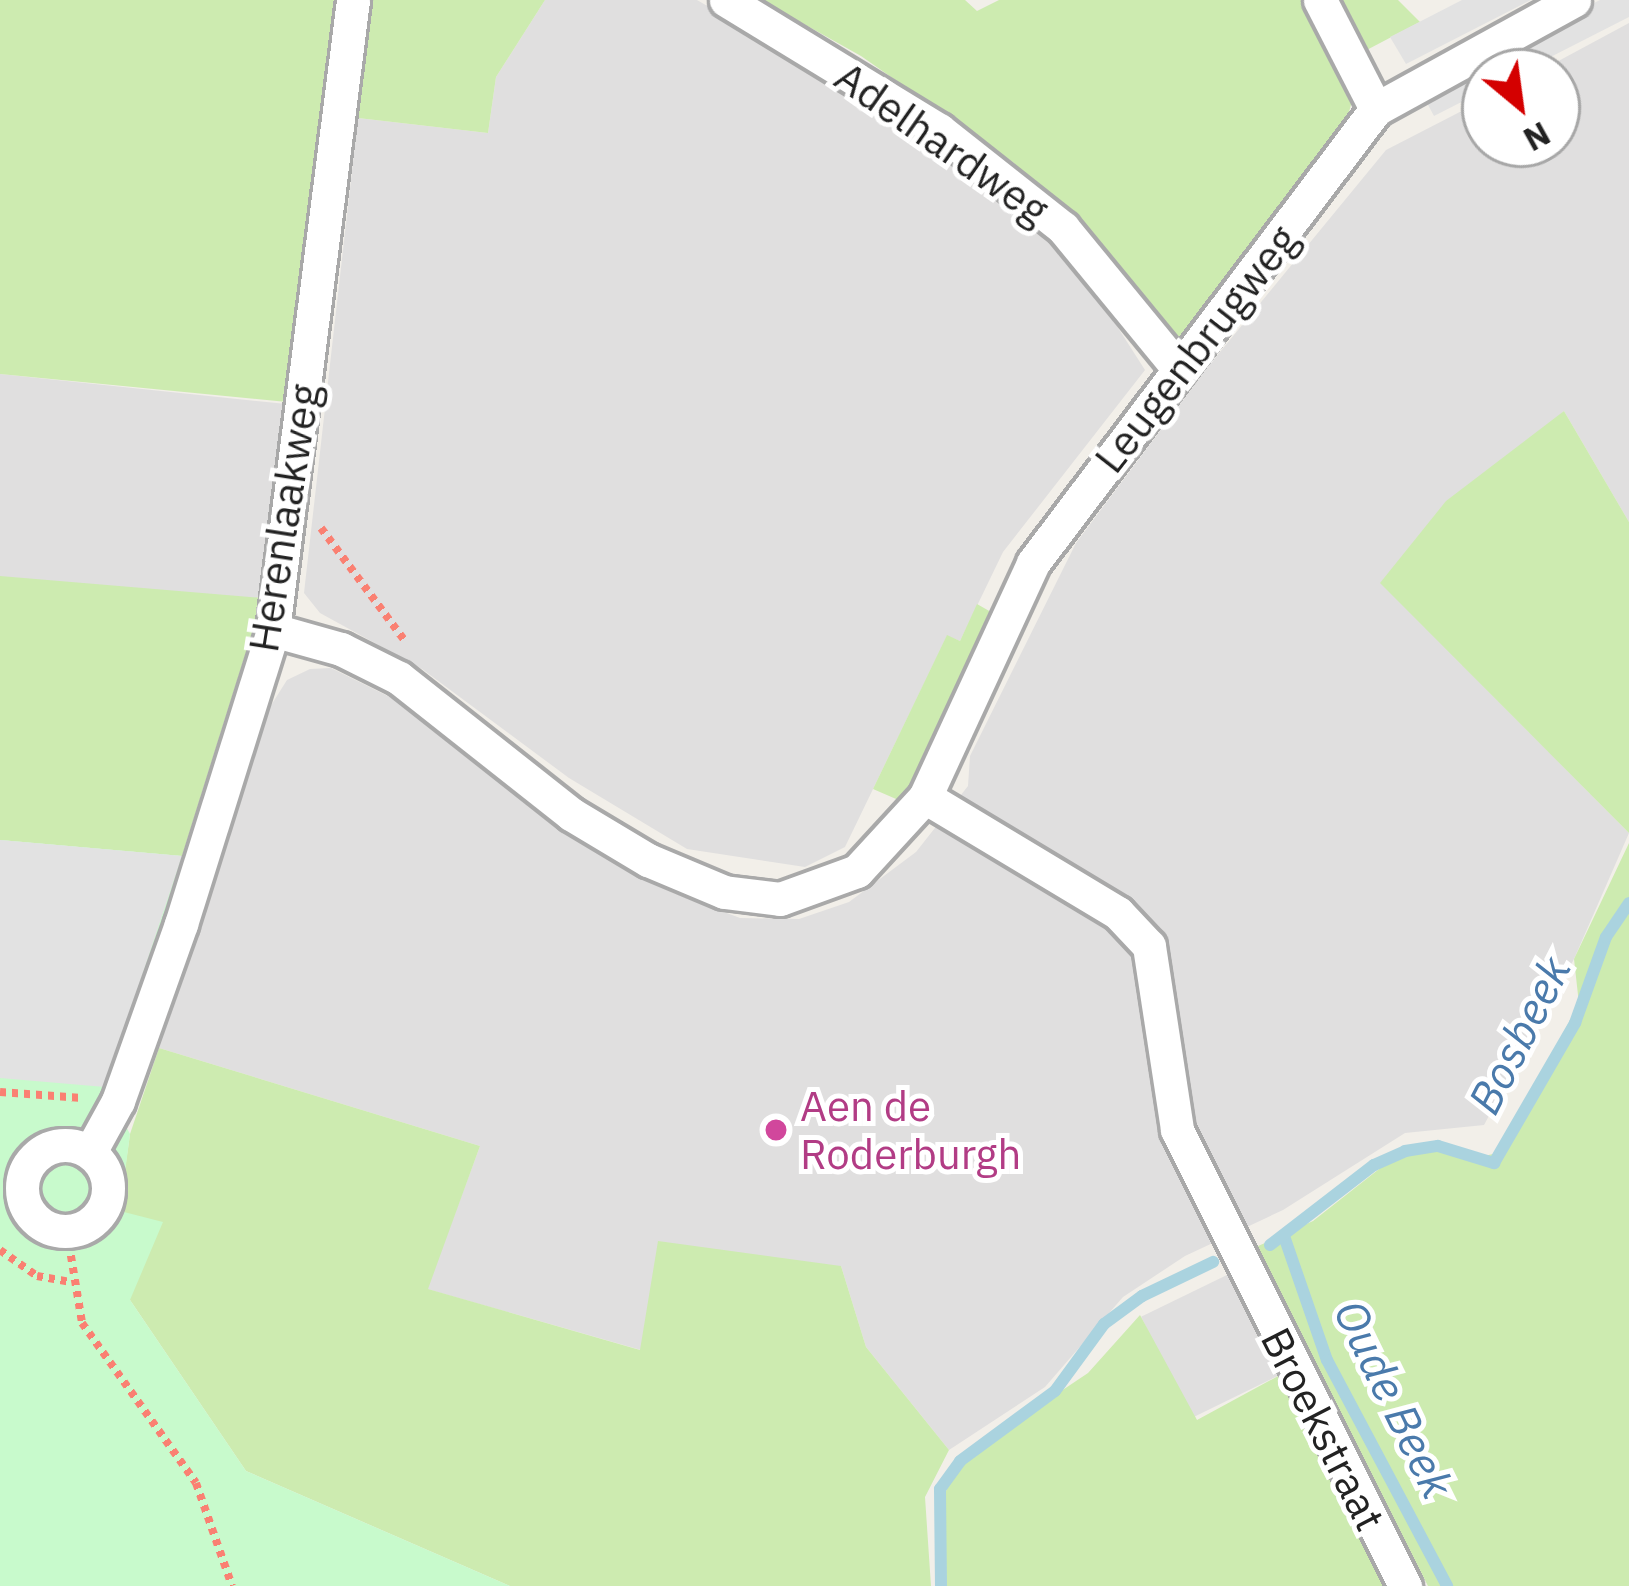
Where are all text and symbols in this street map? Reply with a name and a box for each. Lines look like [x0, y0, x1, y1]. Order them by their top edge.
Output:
north arrow [1461, 48, 1581, 168]
street label: Adelhardweg [826, 51, 1058, 235]
text: N [1516, 113, 1558, 162]
street label: Leugenbrugweg [1084, 215, 1308, 483]
street label: Herenlaakweg [238, 380, 330, 656]
water label: Bosbeek [1457, 947, 1581, 1123]
place label: Aen de Roderburgh [800, 1081, 1021, 1180]
marker: Aen de Roderburgh [763, 1117, 789, 1143]
water label: Oude Beek [1323, 1291, 1465, 1507]
street label: Broekstraat [1250, 1319, 1396, 1539]

